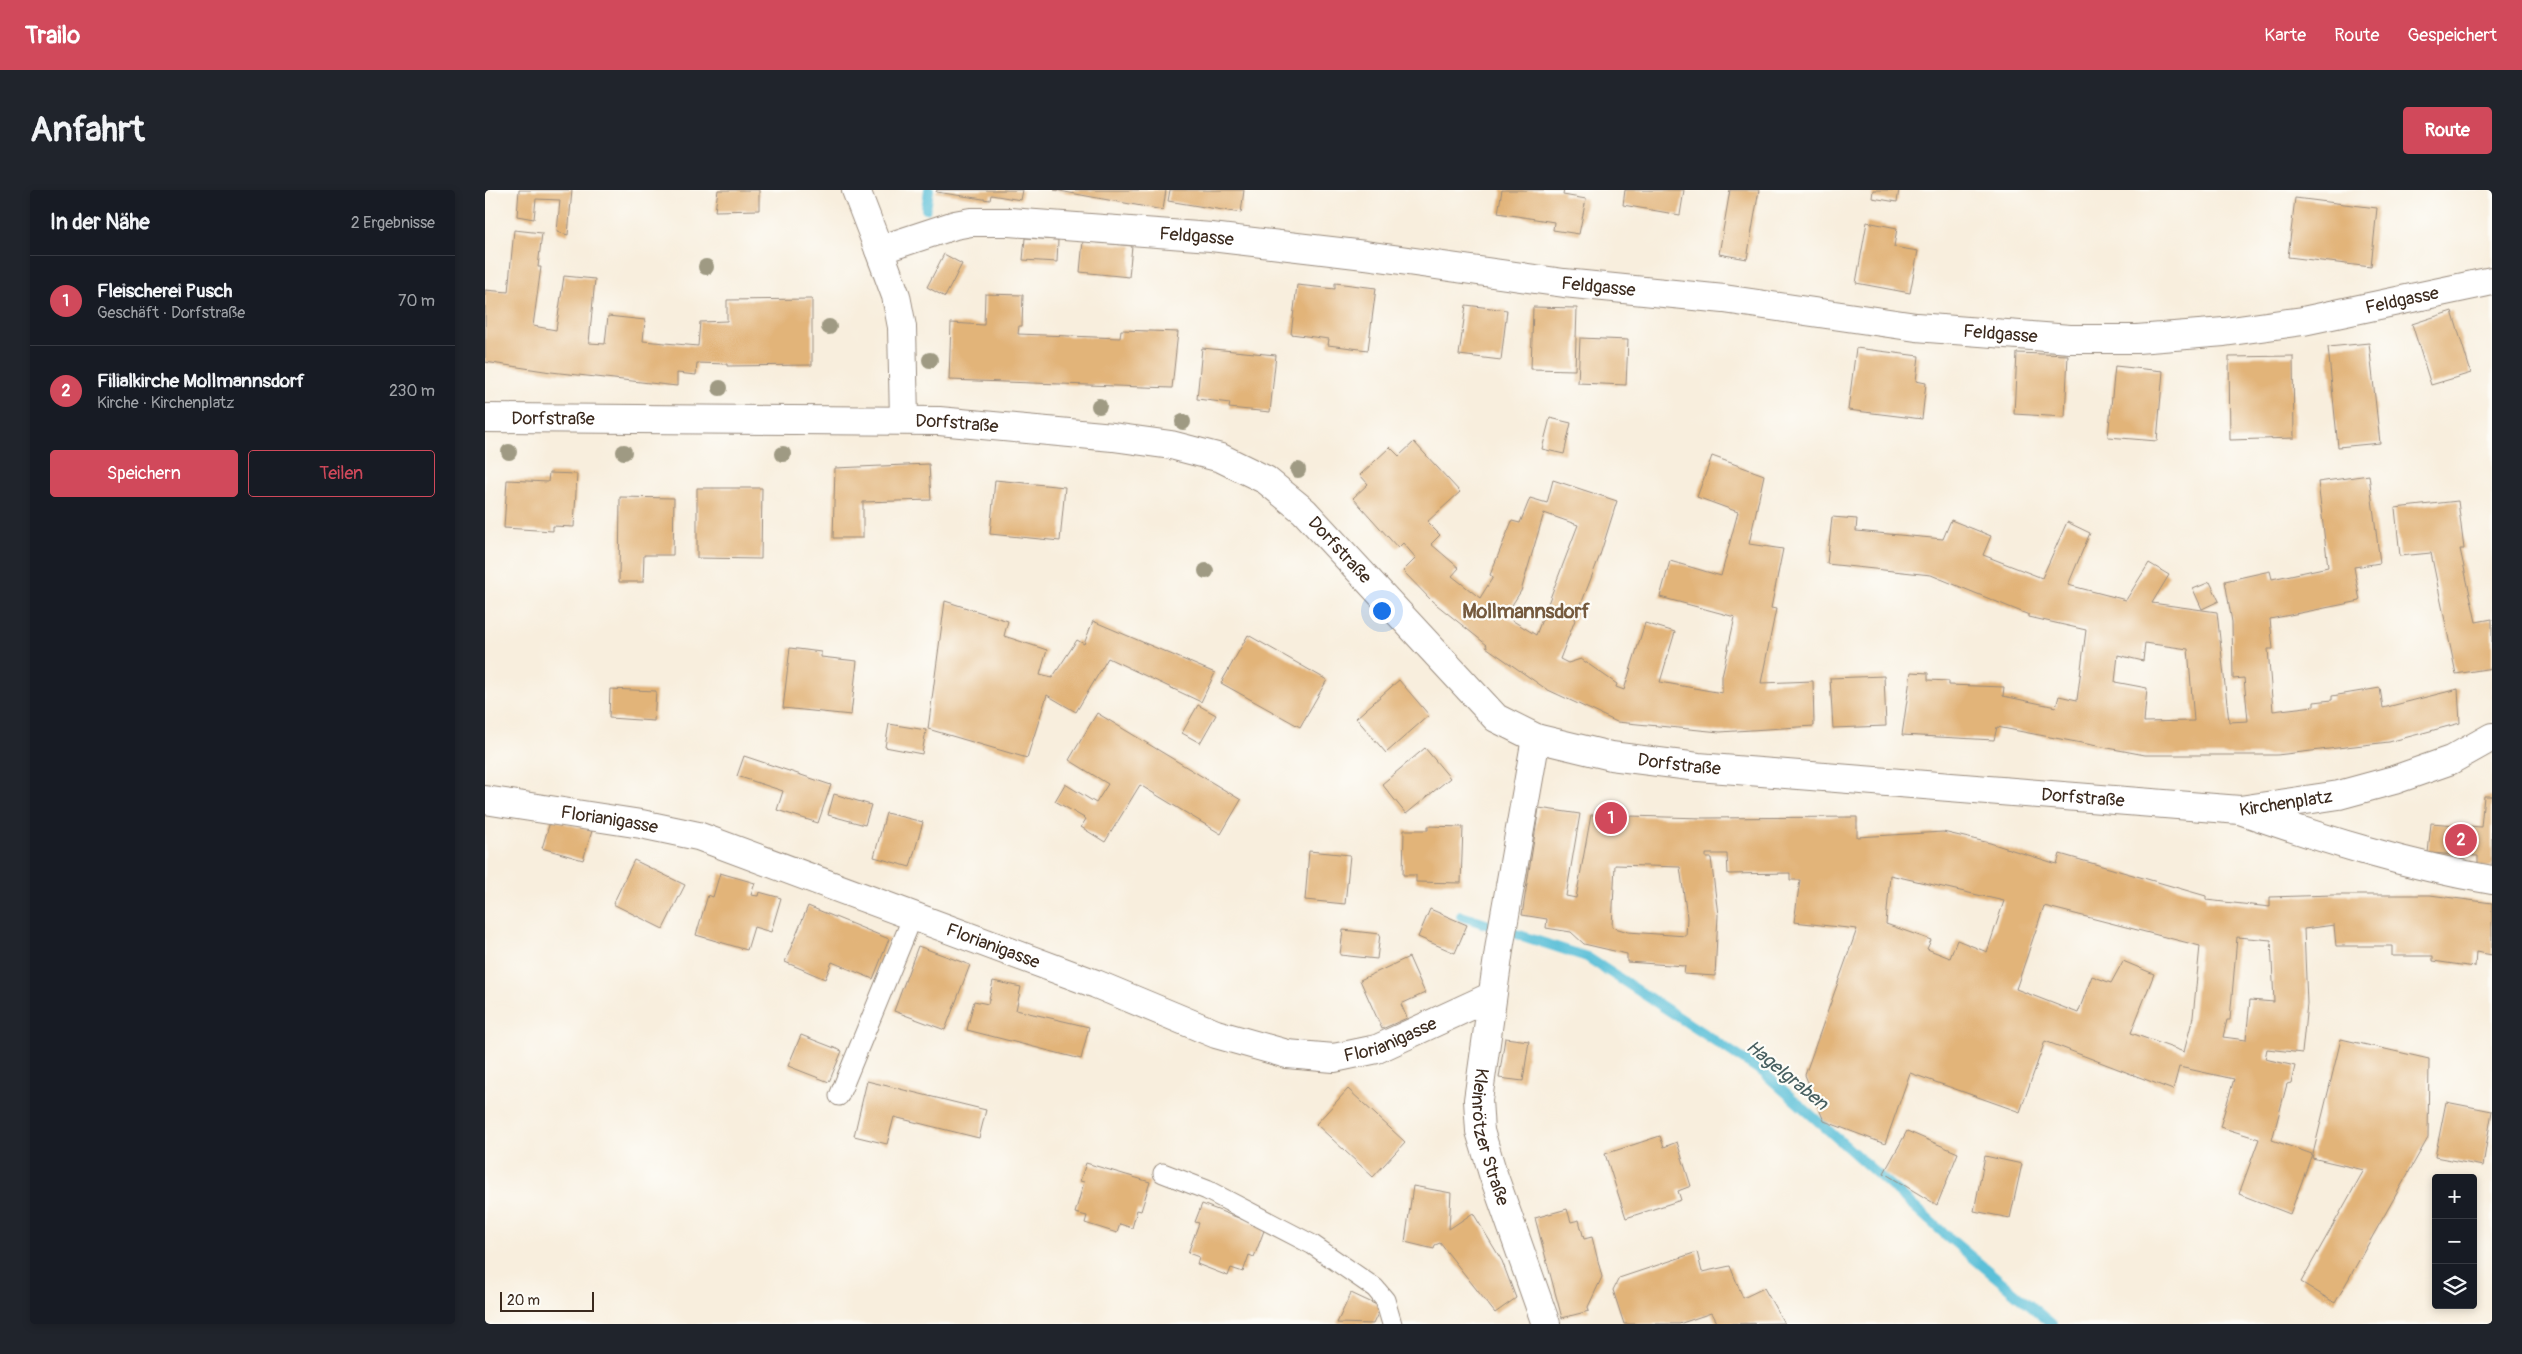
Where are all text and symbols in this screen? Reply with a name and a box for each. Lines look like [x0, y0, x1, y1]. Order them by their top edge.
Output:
text: Trailo [25, 21, 80, 50]
text: Karte [2264, 24, 2306, 47]
text: Route [2334, 24, 2379, 47]
text: Gespeichert [2407, 24, 2497, 47]
button: Route [2403, 107, 2492, 154]
text: Anfahrt [30, 108, 145, 152]
text: In der Nähe [50, 209, 150, 236]
text: 2 Ergebnisse [351, 213, 435, 233]
street label: Feldgasse [1159, 222, 1235, 251]
street label: Feldgasse [1560, 271, 1637, 302]
text: Fleischerei Pusch [97, 279, 233, 303]
street label: Feldgasse [2363, 281, 2441, 319]
text: 1 [63, 291, 69, 311]
text: 70 m [398, 291, 435, 311]
text: Geschäft · Dorfstraße [97, 303, 245, 323]
street label: Feldgasse [1962, 319, 2039, 348]
text: Filialkirche Mollmannsdorf [97, 369, 305, 393]
text: 2 [62, 381, 70, 401]
text: 230 m [389, 381, 435, 401]
text: Kirche · Kirchenplatz [97, 393, 234, 413]
street label: Dorfstraße [511, 407, 595, 430]
street label: Dorfstraße [915, 409, 1000, 438]
button: Speichern [50, 450, 238, 497]
button: Teilen [248, 450, 435, 497]
street label: Dorfstraße [1303, 511, 1377, 588]
your location [1369, 598, 1395, 624]
district label: Mollmannsdorf [1462, 599, 1591, 624]
street label: Dorfstraße [1636, 748, 1722, 780]
street label: Dorfstraße [2040, 783, 2125, 812]
street label: Kirchenplatz [2238, 785, 2334, 821]
pin: 1 [1595, 799, 1627, 837]
street label: Florianigasse [559, 800, 660, 839]
pin: 2 [2445, 821, 2477, 859]
street label: Florianigasse [943, 918, 1043, 974]
street label: Florianigasse [1342, 1012, 1440, 1067]
water label: Hagelgraben [1741, 1035, 1834, 1116]
street label: Kleinrötzer Straße [1466, 1067, 1515, 1209]
map controls [2432, 1174, 2477, 1309]
button: + [2432, 1174, 2477, 1219]
button: − [2432, 1219, 2477, 1264]
button: layers [2432, 1264, 2477, 1309]
scale bar [500, 1289, 594, 1312]
text: 20 m [507, 1292, 540, 1309]

